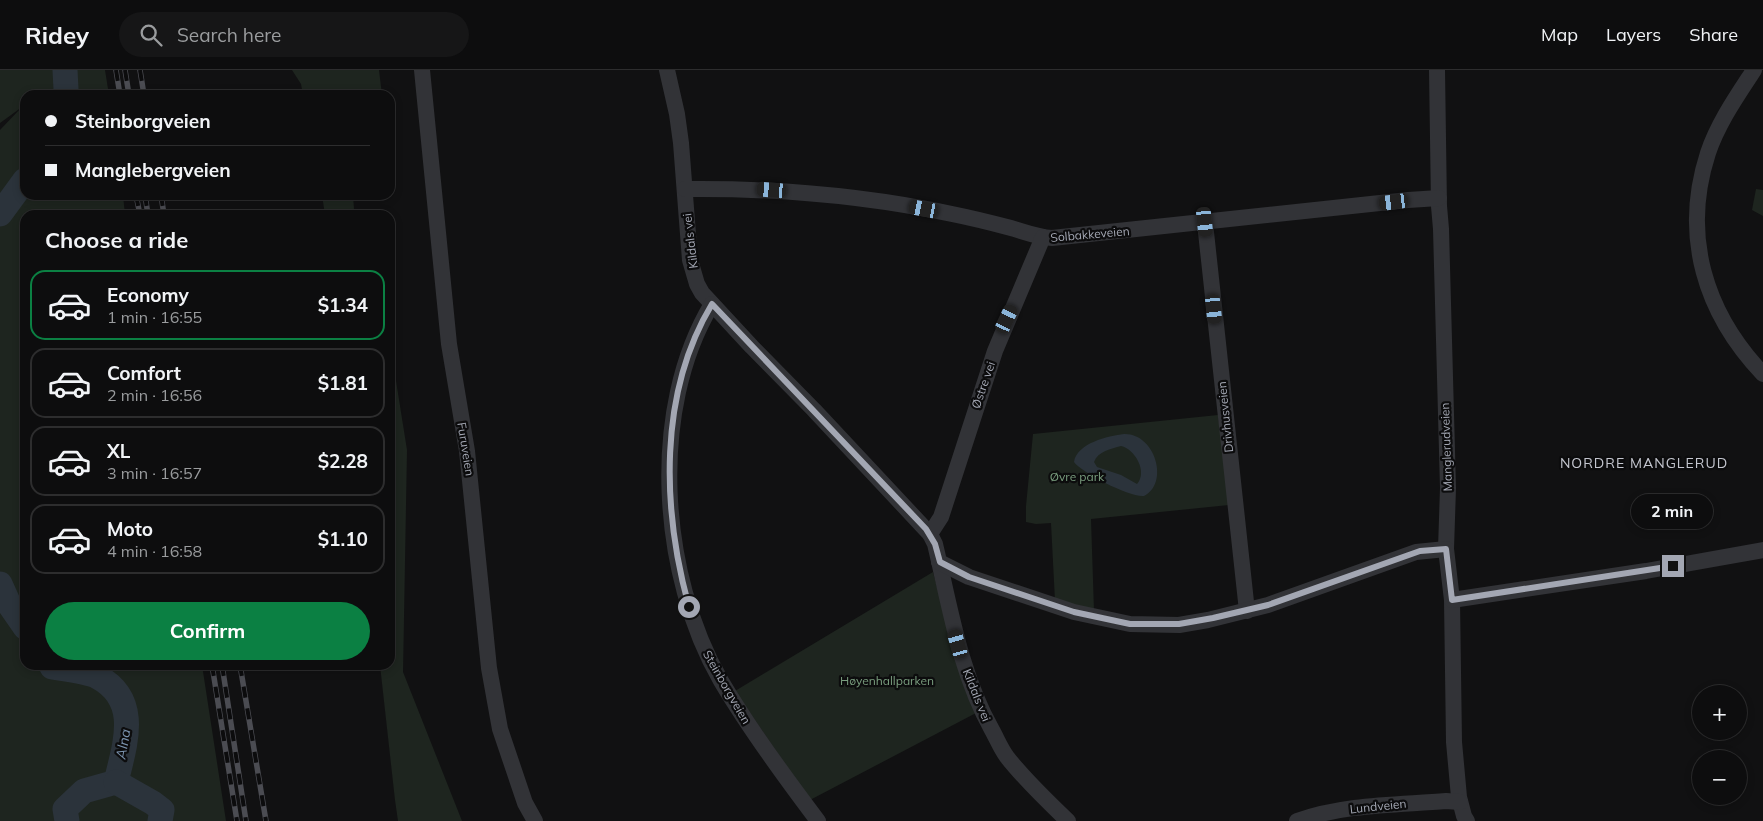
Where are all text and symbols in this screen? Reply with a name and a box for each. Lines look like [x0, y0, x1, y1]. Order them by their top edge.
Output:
search box [119, 12, 469, 57]
text: Ridey [25, 20, 89, 50]
icon: search [137, 21, 165, 49]
text: Search here [177, 23, 281, 47]
text: Map [1541, 23, 1578, 46]
text: Layers [1606, 23, 1661, 46]
text: Share [1689, 23, 1738, 46]
text: Steinborgveien [75, 109, 211, 133]
text: Manglebergveien [75, 158, 231, 182]
car [756, 181, 787, 199]
car [1378, 193, 1409, 211]
car [907, 199, 940, 219]
car [1195, 206, 1214, 238]
street label: Kildals vei [679, 212, 701, 269]
street label: Solbakkeveien [1050, 223, 1130, 245]
text: Choose a ride [45, 226, 188, 254]
icon: car [47, 283, 92, 328]
text: Economy [107, 283, 189, 307]
text: $1.34 [318, 293, 368, 317]
car [1204, 293, 1223, 325]
car [993, 302, 1020, 336]
text: 1 min · 16:55 [107, 307, 202, 327]
street label: Østre vei [968, 359, 998, 411]
icon: car [47, 361, 92, 406]
text: Comfort [107, 361, 181, 385]
text: $1.81 [318, 371, 368, 395]
street label: Drivhusveien [1214, 381, 1236, 453]
text: 2 min · 16:56 [107, 385, 202, 405]
street label: Manglerudveien [1437, 402, 1455, 492]
street label: Furuveien [454, 421, 478, 477]
icon: car [47, 439, 92, 484]
text: XL [107, 439, 130, 463]
text: $2.28 [318, 449, 368, 473]
district label: NORDRE MANGLERUD [1560, 454, 1728, 472]
text: 3 min · 16:57 [107, 463, 202, 483]
park label: Øvre park [1050, 469, 1105, 484]
callout: 2 min [1632, 494, 1714, 528]
text: 2 min [1651, 501, 1693, 521]
icon: car [47, 517, 92, 562]
text: Moto [107, 517, 153, 541]
text: $1.10 [318, 527, 368, 551]
text: 4 min · 16:58 [107, 541, 202, 561]
route end [1662, 555, 1684, 577]
route start [678, 596, 700, 618]
button: Confirm [45, 602, 370, 660]
car [946, 628, 969, 660]
street label: Steinborgveien [700, 647, 754, 727]
street label: Kildals vei [960, 667, 994, 724]
park label: Høyenhallparken [840, 673, 934, 688]
map controls [1692, 685, 1747, 805]
button: + [1692, 685, 1747, 740]
water label: Alna [111, 728, 134, 761]
button: − [1692, 750, 1747, 805]
street label: Lundveien [1349, 796, 1407, 816]

